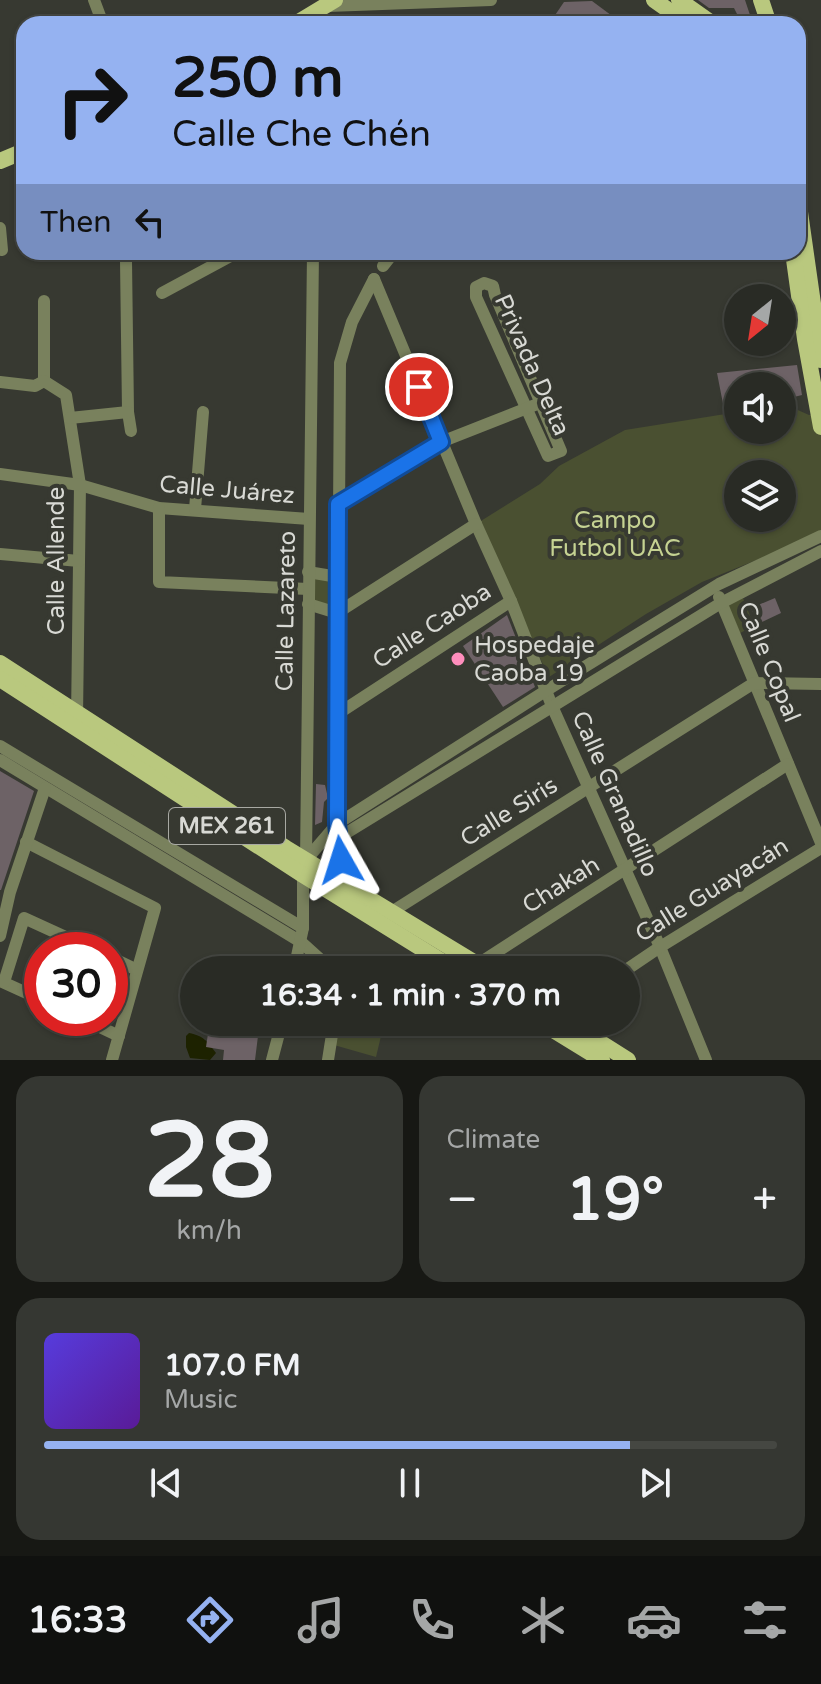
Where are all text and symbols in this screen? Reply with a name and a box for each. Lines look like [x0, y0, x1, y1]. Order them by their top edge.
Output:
text: 250 m [172, 45, 343, 112]
icon: right [40, 48, 144, 152]
text: Calle Che Chén [172, 113, 431, 156]
icon: left [128, 200, 172, 244]
text: Then [40, 204, 112, 241]
north arrow [724, 284, 796, 356]
map controls [724, 284, 796, 532]
street label: Privada Delta [488, 290, 576, 440]
pin [385, 353, 453, 421]
icon: arrive [397, 365, 441, 409]
button: sound [724, 372, 796, 444]
button: layers [724, 460, 796, 532]
street label: Calle Juárez [158, 470, 296, 510]
street label: Calle Allende [42, 487, 71, 635]
park label: Campo Futbol UAC [549, 506, 681, 563]
street label: Calle Lazareto [270, 530, 302, 692]
street label: Calle Caoba [367, 577, 497, 675]
street label: Calle Copal [732, 597, 806, 727]
place label: Hospedaje Caoba 19 [474, 631, 595, 688]
marker: Hospedaje Caoba 19 [449, 650, 467, 668]
street label: Calle Granadillo [565, 707, 665, 881]
street label: Calle Siris [455, 771, 563, 853]
road number: MEX 261 [169, 808, 285, 844]
position arrow [299, 818, 383, 902]
street label: Calle Guayacán [630, 831, 794, 949]
street label: Chakah [517, 850, 605, 920]
speed limit sign: 30 [24, 932, 128, 1036]
text: 16:34 · 1 min · 370 m [259, 977, 561, 1014]
text: 28 [144, 1100, 275, 1225]
text: Climate [447, 1124, 540, 1155]
text: 19° [566, 1164, 664, 1236]
text: − [447, 1174, 478, 1227]
text: + [752, 1174, 777, 1227]
text: km/h [177, 1215, 242, 1246]
text: 107.0 FM [164, 1347, 301, 1384]
text: Music [164, 1384, 237, 1415]
icon: previous [144, 1461, 188, 1505]
icon: pause [388, 1461, 432, 1505]
icon: next [633, 1461, 677, 1505]
icon: directions [182, 1592, 238, 1648]
icon: music [293, 1592, 349, 1648]
icon: phone [404, 1592, 460, 1648]
icon: climate [515, 1592, 571, 1648]
icon: car [626, 1592, 682, 1648]
icon: filters [737, 1592, 793, 1648]
text: 16:33 [28, 1599, 127, 1642]

